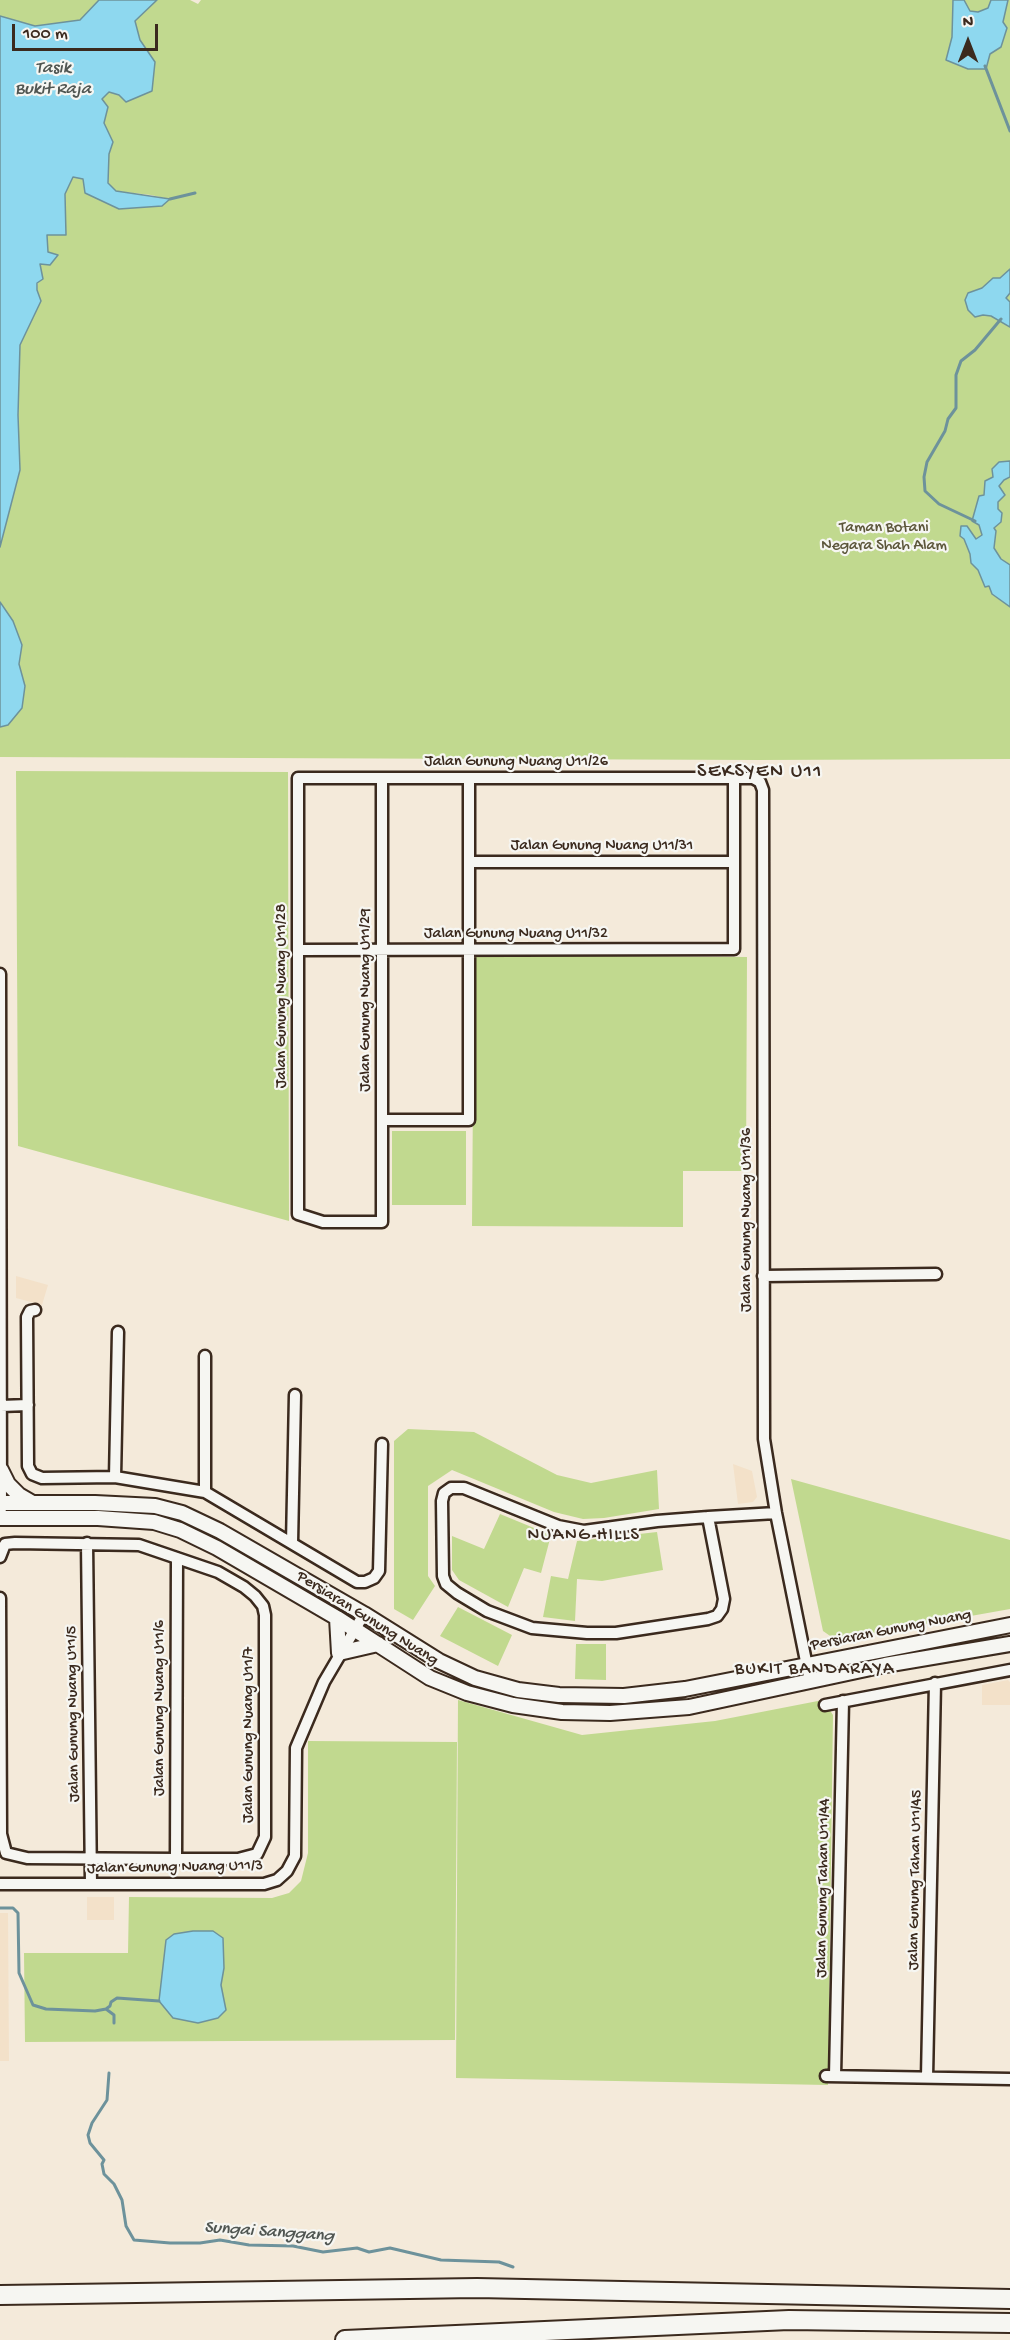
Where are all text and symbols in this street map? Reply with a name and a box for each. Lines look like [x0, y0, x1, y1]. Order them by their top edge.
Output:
scale bar [15, 12, 160, 50]
north arrow [938, 12, 998, 72]
text: N [963, 14, 973, 33]
text: 100 m [23, 24, 68, 45]
water label: Tasik Bukit Raja [15, 58, 91, 100]
park label: Taman Botani Negara Shah Alam [821, 519, 947, 557]
street label: Jalan Gunung Nuang U11/26 [424, 753, 608, 773]
district label: SEKSYEN U11 [697, 761, 823, 785]
street label: Jalan Gunung Nuang U11/31 [511, 837, 693, 857]
street label: Jalan Gunung Nuang U11/28 [273, 904, 293, 1088]
street label: Jalan Gunung Nuang U11/29 [357, 908, 377, 1092]
street label: Jalan Gunung Nuang U11/32 [424, 925, 608, 945]
street label: Jalan Gunung Nuang U11/36 [738, 1128, 758, 1312]
district label: NUANG HILLS [528, 1525, 640, 1547]
street label: Persiaran Gunung Nuang [293, 1567, 441, 1671]
street label: Persiaran Gunung Nuang [809, 1606, 973, 1656]
street label: Jalan Gunung Nuang U11/6 [151, 1620, 171, 1796]
street label: Jalan Gunung Nuang U11/5 [63, 1626, 85, 1802]
street label: Jalan Gunung Nuang U11/7 [240, 1647, 260, 1823]
district label: BUKIT BANDARAYA [735, 1659, 895, 1681]
street label: Jalan Gunung Tahan U11/45 [905, 1790, 927, 1970]
street label: Jalan Gunung Tahan U11/44 [813, 1798, 835, 1978]
street label: Jalan Gunung Nuang U11/3 [87, 1857, 263, 1879]
water label: Sungai Sanggang [203, 2218, 335, 2248]

